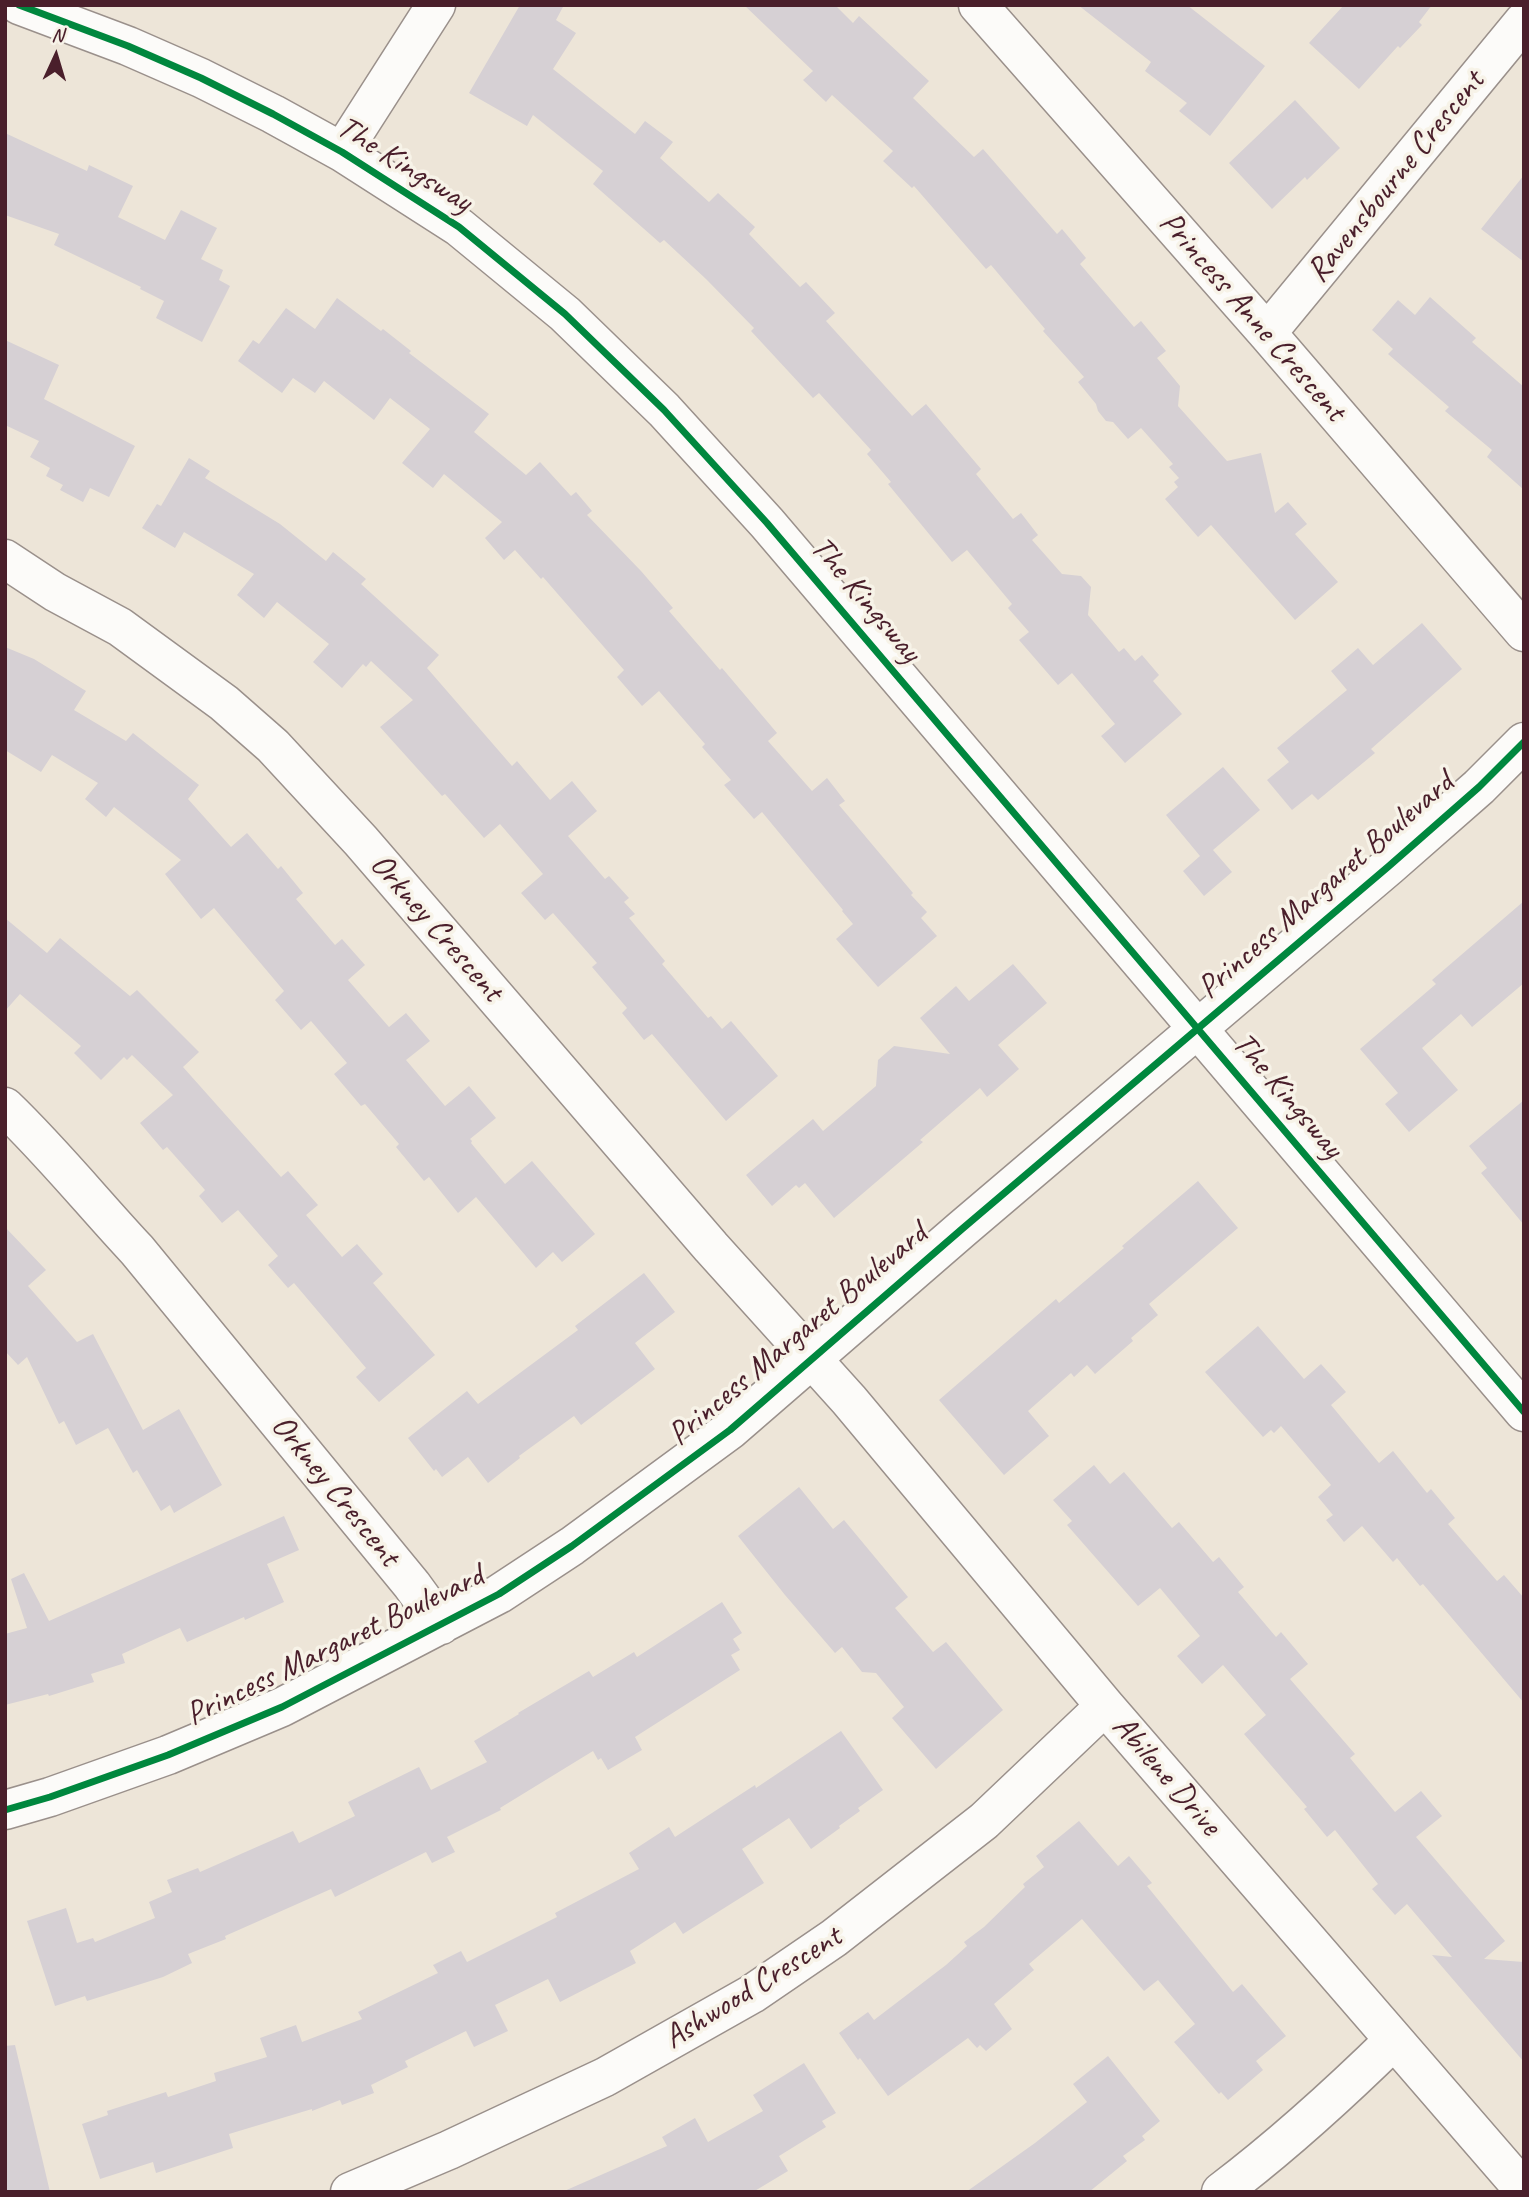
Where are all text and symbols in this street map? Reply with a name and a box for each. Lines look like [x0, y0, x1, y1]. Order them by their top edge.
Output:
north arrow [21, 21, 91, 91]
text: N [51, 23, 64, 47]
street label: Ravensbourne Crescent [1299, 63, 1493, 291]
street label: The Kingsway [329, 108, 479, 222]
street label: Princess Anne Crescent [1150, 204, 1354, 430]
street label: The Kingsway [801, 529, 929, 671]
street label: Princess Margaret Boulevard [1190, 764, 1462, 1008]
street label: Orkney Crescent [361, 846, 511, 1010]
street label: The Kingsway [1223, 1025, 1351, 1167]
street label: Princess Margaret Boulevard [660, 1215, 936, 1455]
street label: Orkney Crescent [262, 1407, 408, 1575]
street label: Princess Margaret Boulevard [180, 1557, 490, 1735]
street label: Abilene Drive [1103, 1708, 1229, 1844]
street label: Ashwood Crescent [657, 1918, 849, 2058]

